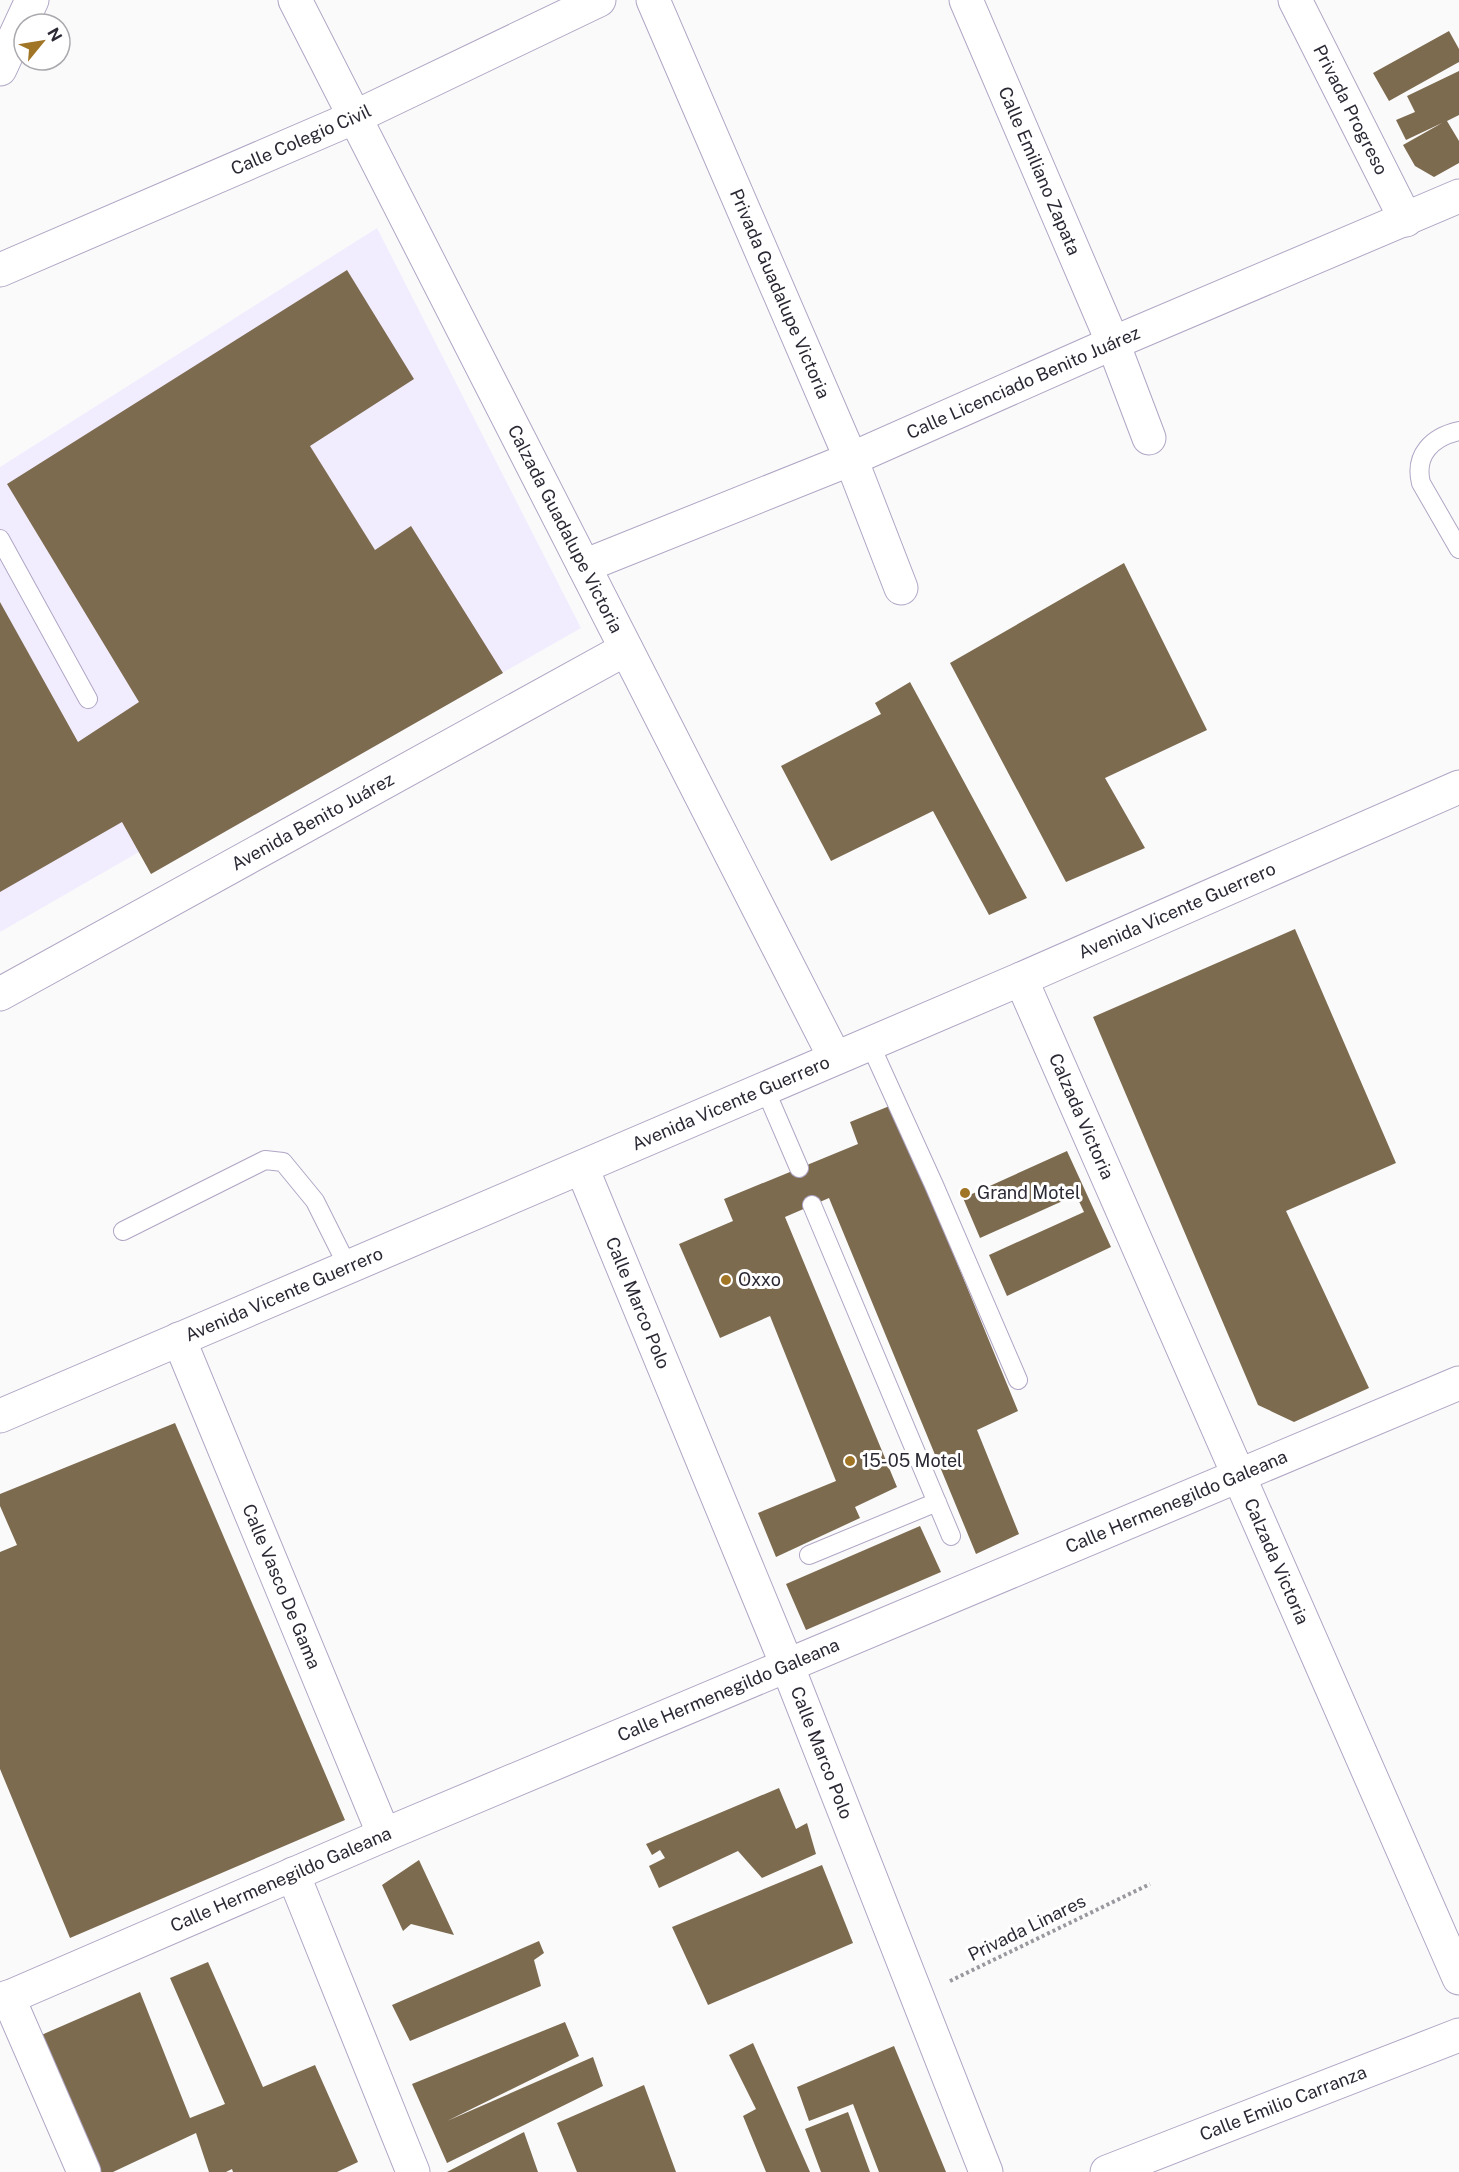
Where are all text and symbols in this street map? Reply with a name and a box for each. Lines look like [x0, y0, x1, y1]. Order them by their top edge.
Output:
north arrow [12, 12, 72, 72]
text: N [43, 25, 66, 45]
street label: Privada Progreso [1309, 41, 1392, 178]
street label: Calle Emiliano Zapata [994, 83, 1085, 258]
street label: Calle Colegio Civil [228, 100, 374, 179]
street label: Privada Guadalupe Victoria [726, 186, 835, 402]
street label: Calle Licenciado Benito Juárez [903, 322, 1143, 443]
street label: Calzada Guadalupe Victoria [504, 421, 627, 636]
street label: Avenida Benito Juárez [228, 768, 397, 874]
street label: Avenida Vicente Guerrero [1075, 858, 1279, 963]
street label: Calzada Victoria [1045, 1050, 1119, 1182]
street label: Avenida Vicente Guerrero [629, 1051, 833, 1154]
place label: Grand Motel [977, 1182, 1080, 1203]
marker: Grand Motel [958, 1186, 972, 1200]
street label: Calle Marco Polo [602, 1234, 675, 1372]
street label: Avenida Vicente Guerrero [182, 1242, 386, 1346]
place label: Oxxo [738, 1269, 781, 1290]
marker: Oxxo [719, 1273, 733, 1287]
street label: Calle Hermenegildo Galeana [1062, 1445, 1290, 1557]
place label: 15-05 Motel [862, 1450, 963, 1471]
marker: 15-05 Motel [843, 1454, 857, 1468]
street label: Calzada Victoria [1240, 1495, 1314, 1628]
street label: Calle Vasco De Gama [238, 1501, 325, 1672]
street label: Calle Hermenegildo Galeana [614, 1634, 842, 1746]
street label: Calle Marco Polo [786, 1683, 857, 1822]
street label: Calle Hermenegildo Galeana [167, 1822, 394, 1936]
street label: Privada Linares [965, 1890, 1089, 1965]
street label: Calle Emilio Carranza [1196, 2061, 1369, 2145]

